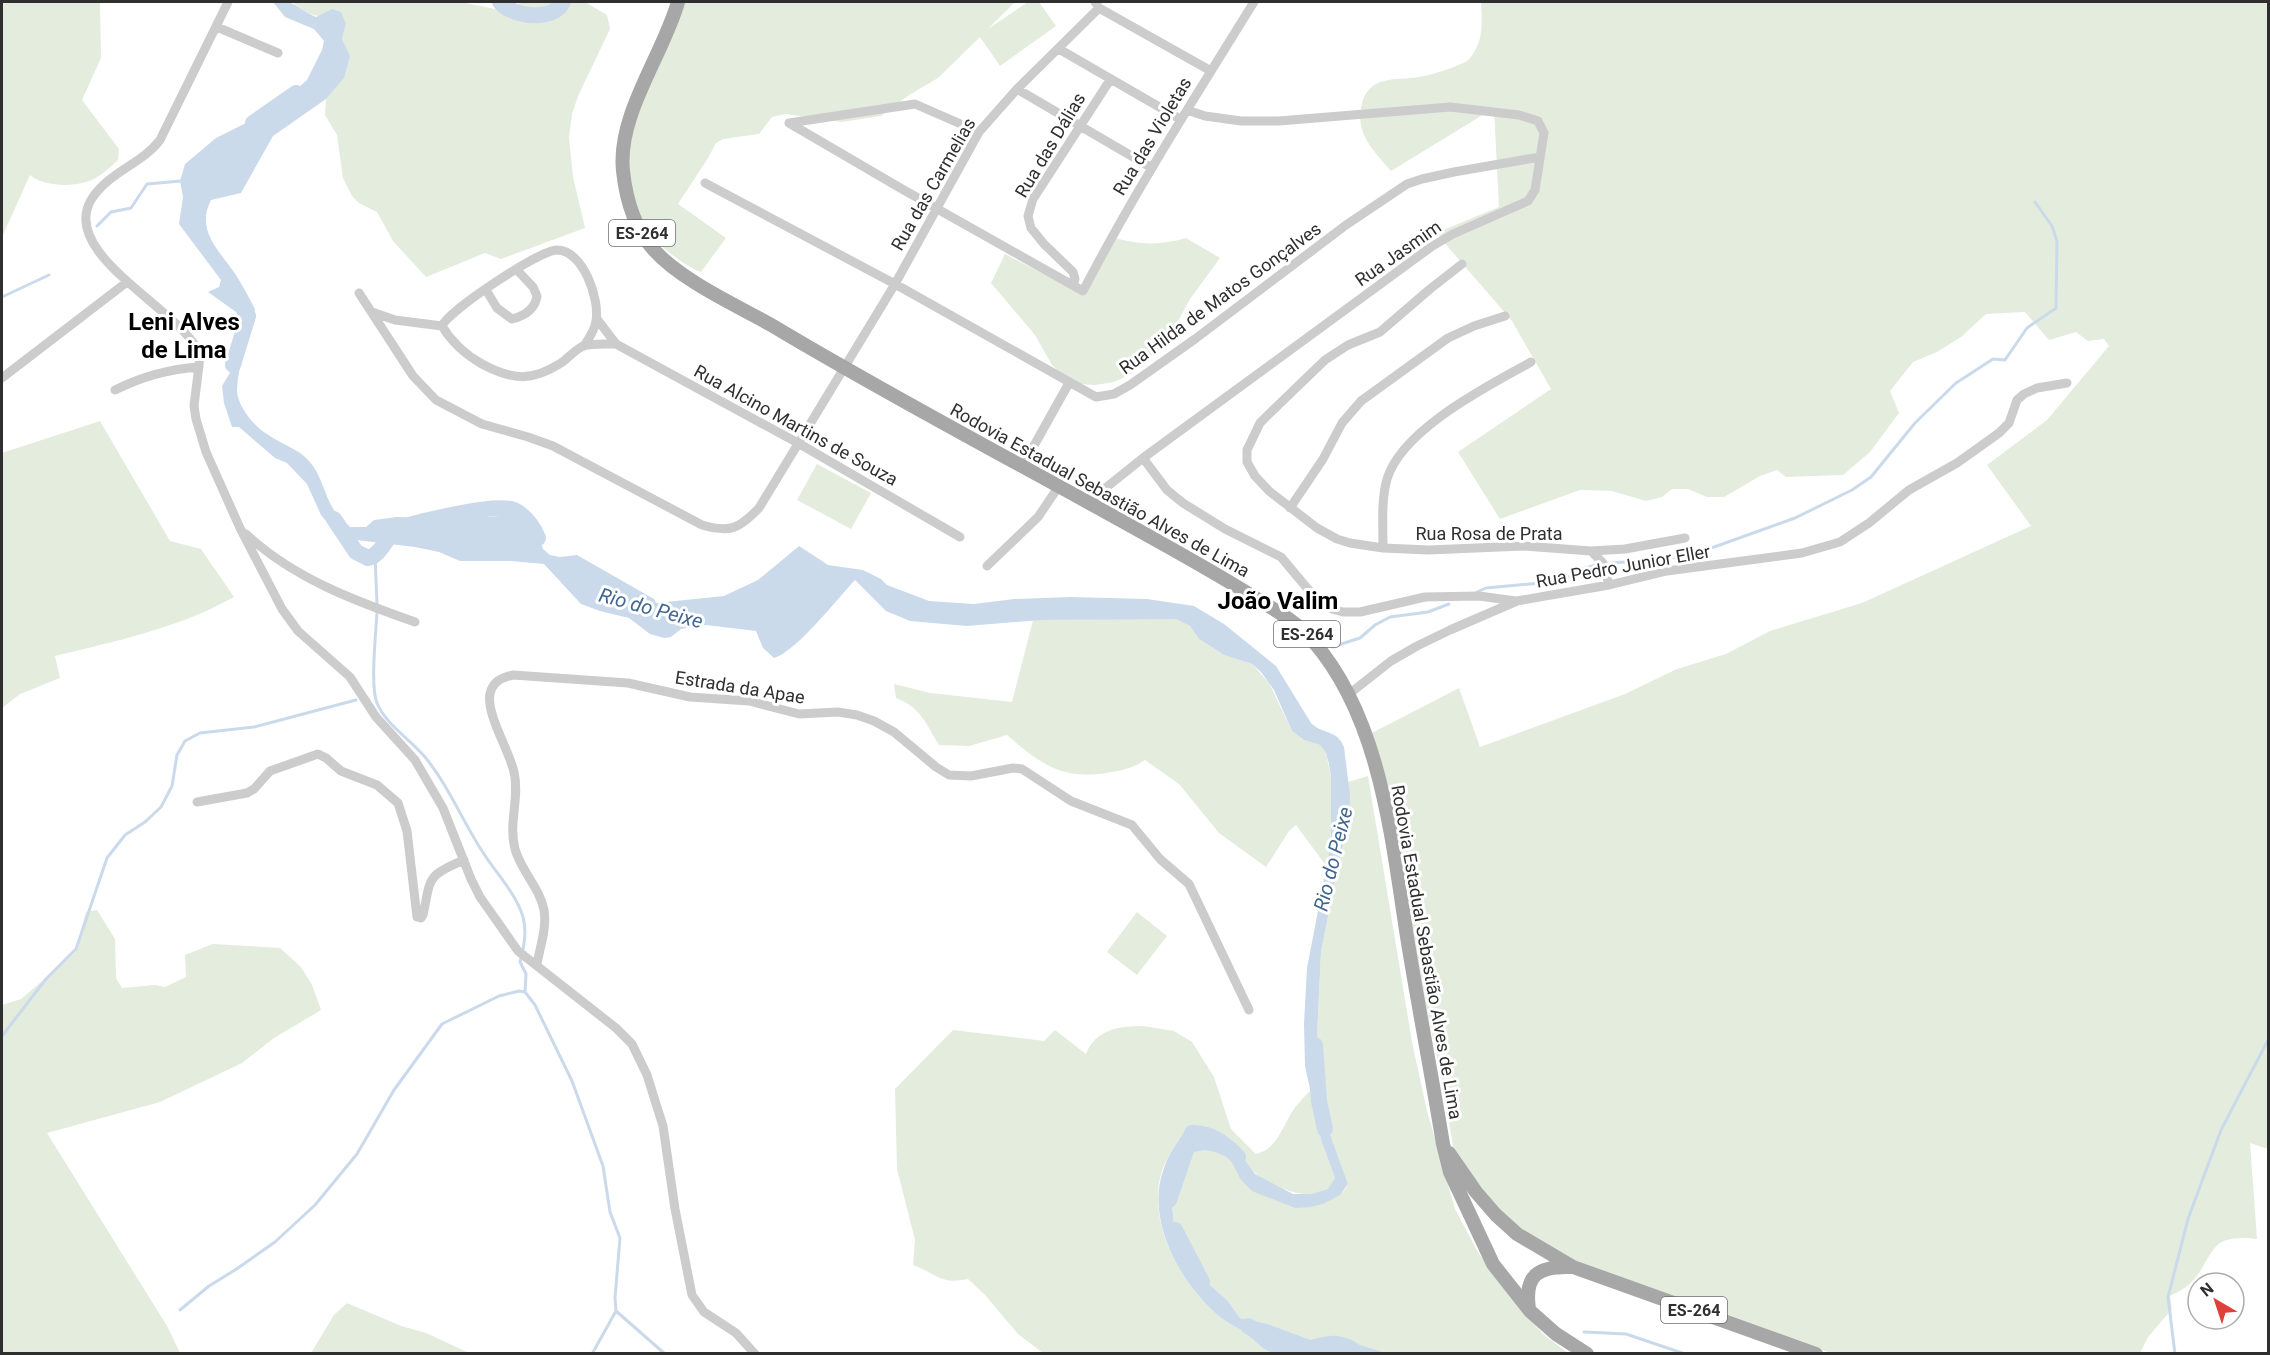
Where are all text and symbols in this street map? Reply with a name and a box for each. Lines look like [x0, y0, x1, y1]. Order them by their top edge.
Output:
street label: Rua das Violetas [1109, 73, 1195, 199]
street label: Rua das Dálias [1011, 89, 1089, 201]
street label: Rua das Carmelias [886, 114, 980, 254]
street label: Rua Jasmim [1351, 216, 1445, 290]
street label: Rua Hilda de Matos Gonçalves [1115, 218, 1325, 378]
road number: ES-264 [609, 220, 675, 246]
district label: Leni Alves de Lima [128, 308, 240, 364]
street label: Rua Alcino Martins de Souza [690, 360, 902, 490]
street label: Rodovia Estadual Sebastião Alves de Lima [947, 399, 1253, 581]
street label: Rua Rosa de Prata [1416, 523, 1562, 544]
street label: Rua Pedro Junior Eller [1534, 540, 1712, 592]
water label: Rio do Peixe [597, 583, 705, 633]
district label: João Valim [1218, 587, 1338, 615]
road number: ES-264 [1274, 621, 1340, 647]
street label: Estrada da Apae [674, 666, 806, 708]
street label: Rodovia Estadual Sebastião Alves de Lima [1387, 783, 1467, 1121]
water label: Rio do Peixe [1308, 804, 1358, 914]
north arrow [2186, 1271, 2246, 1331]
text: N [2197, 1279, 2217, 1301]
road number: ES-264 [1661, 1297, 1727, 1323]

